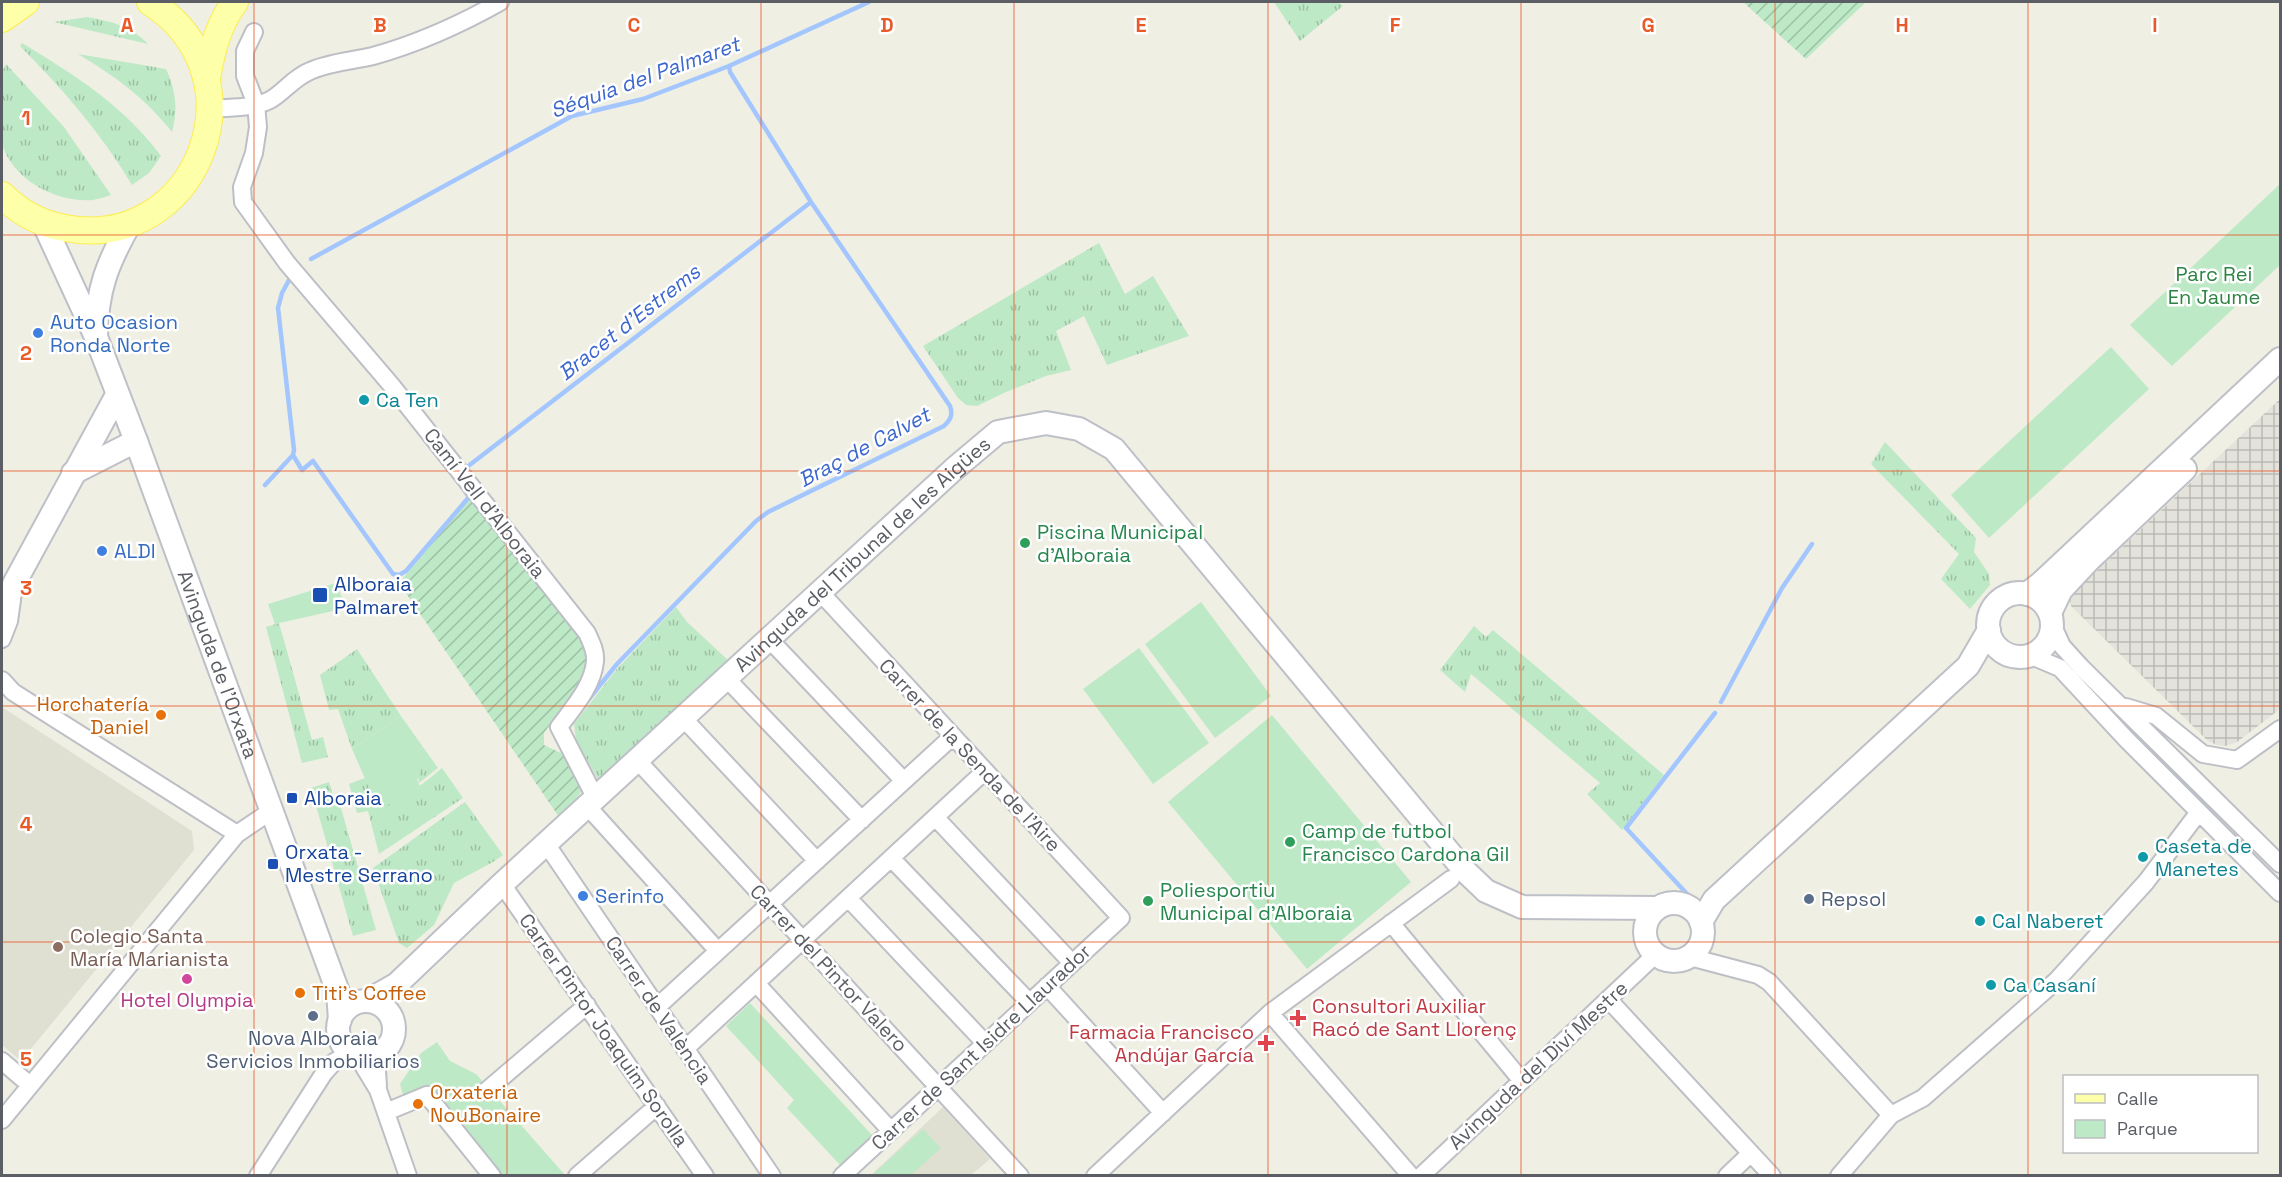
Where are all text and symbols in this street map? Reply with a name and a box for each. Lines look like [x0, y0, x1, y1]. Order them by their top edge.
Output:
text: A [121, 12, 134, 38]
text: B [373, 12, 387, 38]
text: C [628, 12, 641, 38]
text: D [880, 12, 894, 38]
text: E [1135, 12, 1147, 38]
text: F [1390, 12, 1401, 38]
text: G [1641, 12, 1655, 38]
text: H [1895, 12, 1909, 38]
text: I [2152, 12, 2158, 38]
water label: Séquia del Palmaret [547, 29, 746, 124]
text: 1 [21, 105, 31, 131]
water label: Bracet d'Estrems [552, 258, 706, 386]
park label: Parc Rei En Jaume [2168, 261, 2260, 310]
place label: Auto Ocasion Ronda Norte [50, 309, 178, 358]
marker: Auto Ocasion Ronda Norte [31, 326, 45, 340]
text: 2 [20, 340, 32, 366]
place label: Ca Ten [376, 387, 439, 413]
marker: Ca Ten [357, 393, 371, 407]
water label: Braç de Calvet [793, 400, 937, 493]
street label: Camí Vell d'Alboraia [418, 423, 552, 583]
street label: Avinguda del Tribunal de les Aigües [729, 431, 996, 677]
place label: Piscina Municipal d'Alboraia [1037, 519, 1203, 568]
marker: Piscina Municipal d'Alboraia [1018, 536, 1032, 550]
place label: ALDI [114, 538, 156, 564]
marker: ALDI [95, 544, 109, 558]
street label: Avinguda de l'Orxata [172, 567, 264, 762]
place label: Alboraia Palmaret [334, 571, 419, 620]
text: 3 [20, 575, 32, 601]
marker: Alboraia Palmaret [311, 586, 329, 604]
street label: Carrer de la Senda de l'Aire [873, 653, 1067, 857]
place label: Horchatería Daniel [37, 691, 149, 740]
marker: Horchatería Daniel [154, 708, 168, 722]
place label: Alboraia [304, 785, 382, 811]
marker: Alboraia [285, 791, 299, 805]
text: 4 [20, 811, 33, 837]
place label: Camp de futbol Francisco Cardona Gil [1302, 818, 1509, 867]
place label: Caseta de Manetes [2155, 833, 2252, 882]
marker: Camp de futbol Francisco Cardona Gil [1283, 835, 1297, 849]
place label: Orxata - Mestre Serrano [285, 839, 433, 888]
marker: Caseta de Manetes [2136, 850, 2150, 864]
marker: Orxata - Mestre Serrano [266, 857, 280, 871]
place label: Poliesportiu Municipal d'Alboraia [1160, 877, 1352, 926]
street label: Carrer del Pintor Valero [744, 879, 914, 1057]
place label: Serinfo [595, 883, 664, 909]
place label: Repsol [1821, 886, 1886, 912]
marker: Serinfo [576, 889, 590, 903]
marker: Repsol [1802, 892, 1816, 906]
marker: Poliesportiu Municipal d'Alboraia [1141, 894, 1155, 908]
street label: Carrer Pintor Joaquim Sorolla [513, 908, 695, 1152]
place label: Cal Naberet [1992, 908, 2104, 934]
marker: Cal Naberet [1973, 914, 1987, 928]
place label: Colegio Santa María Marianista [70, 923, 229, 972]
street label: Carrer de València [600, 931, 718, 1089]
street label: Carrer de Sant Isidre Llaurador [866, 938, 1096, 1156]
marker: Colegio Santa María Marianista [51, 940, 65, 954]
marker: Hotel Olympia [180, 972, 194, 986]
place label: Ca Casaní [2003, 972, 2096, 998]
street label: Avinguda del Diví Mestre [1443, 975, 1633, 1155]
marker: Ca Casaní [1984, 978, 1998, 992]
place label: Titi's Coffee [312, 980, 426, 1006]
marker: Titi's Coffee [293, 986, 307, 1000]
place label: Hotel Olympia [121, 987, 253, 1013]
place label: Consultori Auxiliar Racó de Sant Llorenç [1312, 993, 1517, 1042]
marker: Nova Alboraia Servicios Inmobiliarios [306, 1009, 320, 1023]
marker: Consultori Auxiliar Racó de Sant Llorenç [1289, 1009, 1307, 1027]
place label: Farmacia Francisco Andújar García [1069, 1019, 1254, 1068]
place label: Nova Alboraia Servicios Inmobiliarios [206, 1025, 420, 1074]
marker: Farmacia Francisco Andújar García [1259, 1036, 1273, 1050]
text: 5 [20, 1046, 32, 1072]
legend [2063, 1075, 2258, 1153]
place label: Orxateria NouBonaire [430, 1079, 541, 1128]
text: Calle [2117, 1087, 2158, 1110]
marker: Orxateria NouBonaire [411, 1097, 425, 1111]
text: Parque [2117, 1117, 2178, 1140]

